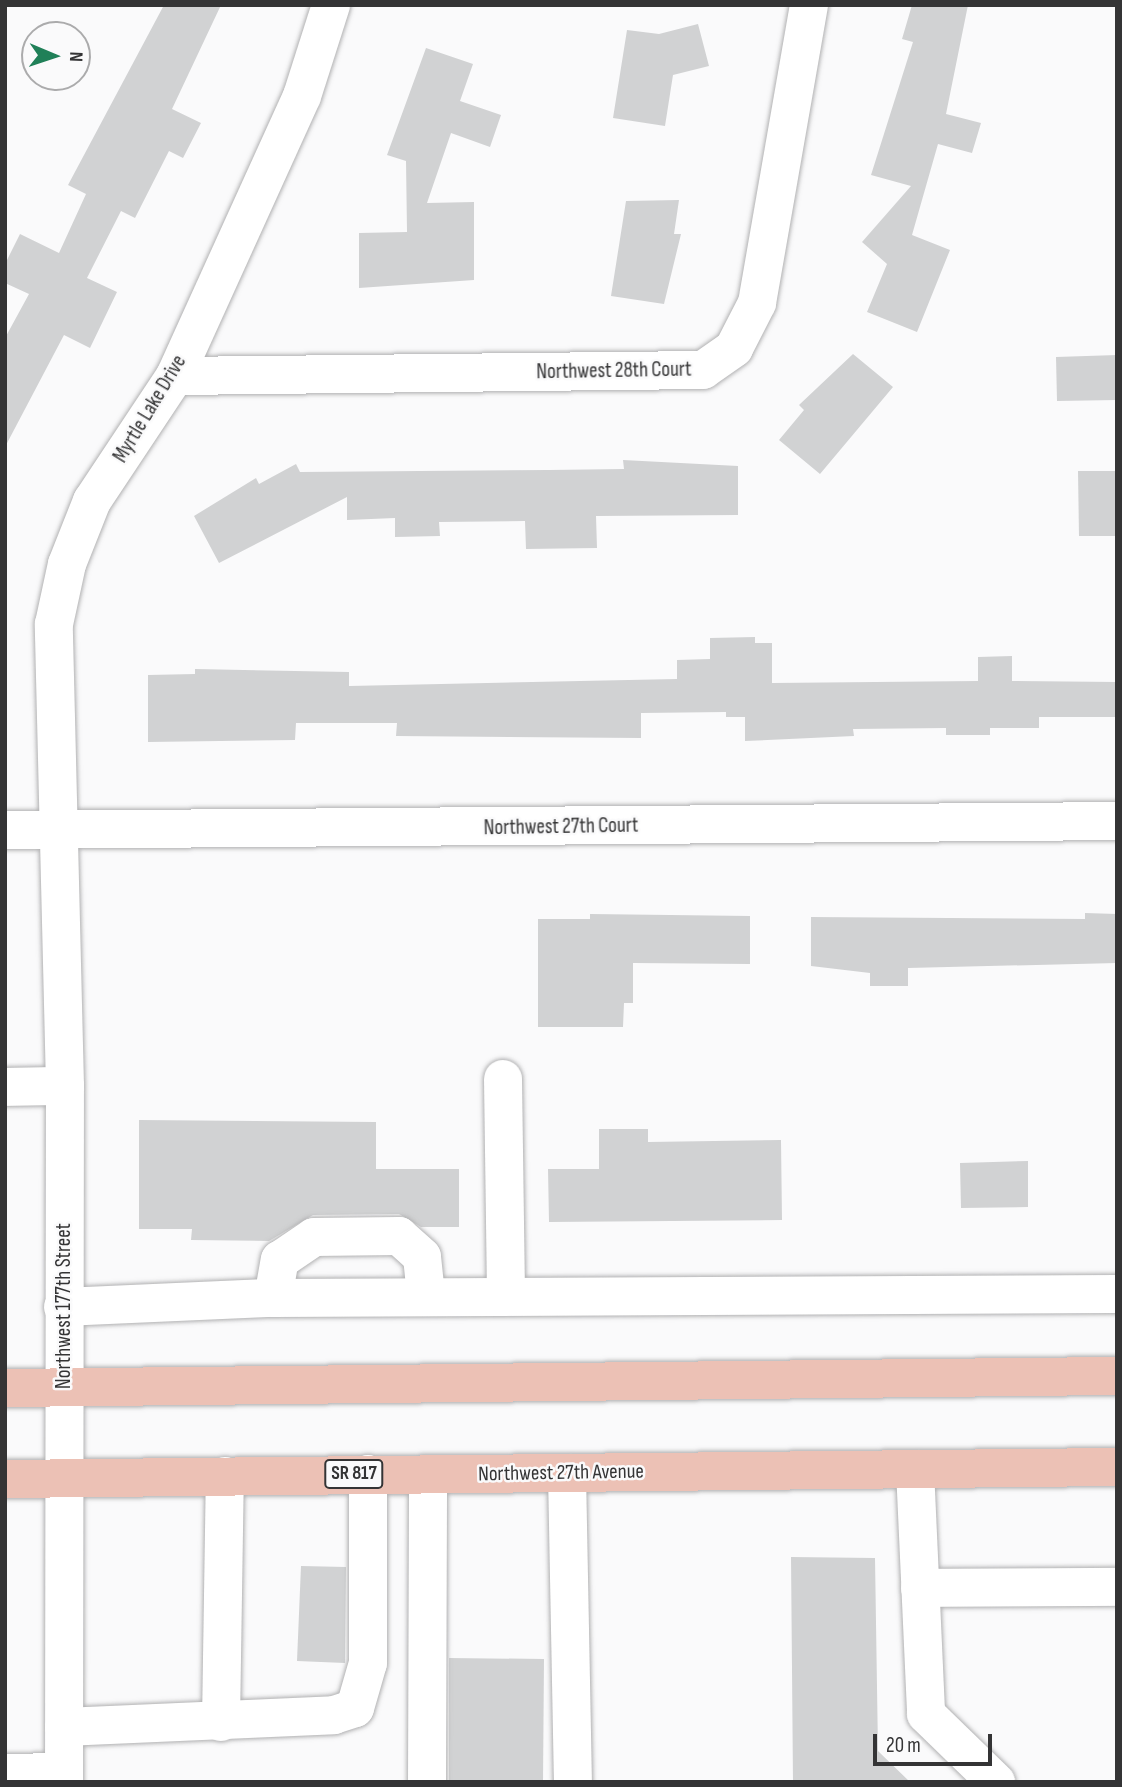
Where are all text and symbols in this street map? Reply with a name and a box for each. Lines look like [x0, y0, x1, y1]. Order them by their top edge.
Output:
north arrow [21, 21, 91, 91]
text: N [64, 51, 87, 62]
street label: Myrtle Lake Drive [108, 351, 192, 467]
street label: Northwest 28th Court [536, 357, 692, 385]
street label: Northwest 27th Court [483, 813, 639, 841]
street label: Northwest 177th Street [51, 1223, 77, 1389]
road number: SR 817 [324, 1458, 384, 1490]
street label: Northwest 27th Avenue [478, 1459, 644, 1487]
scale bar [877, 1720, 996, 1764]
text: 20 m [886, 1733, 921, 1758]

